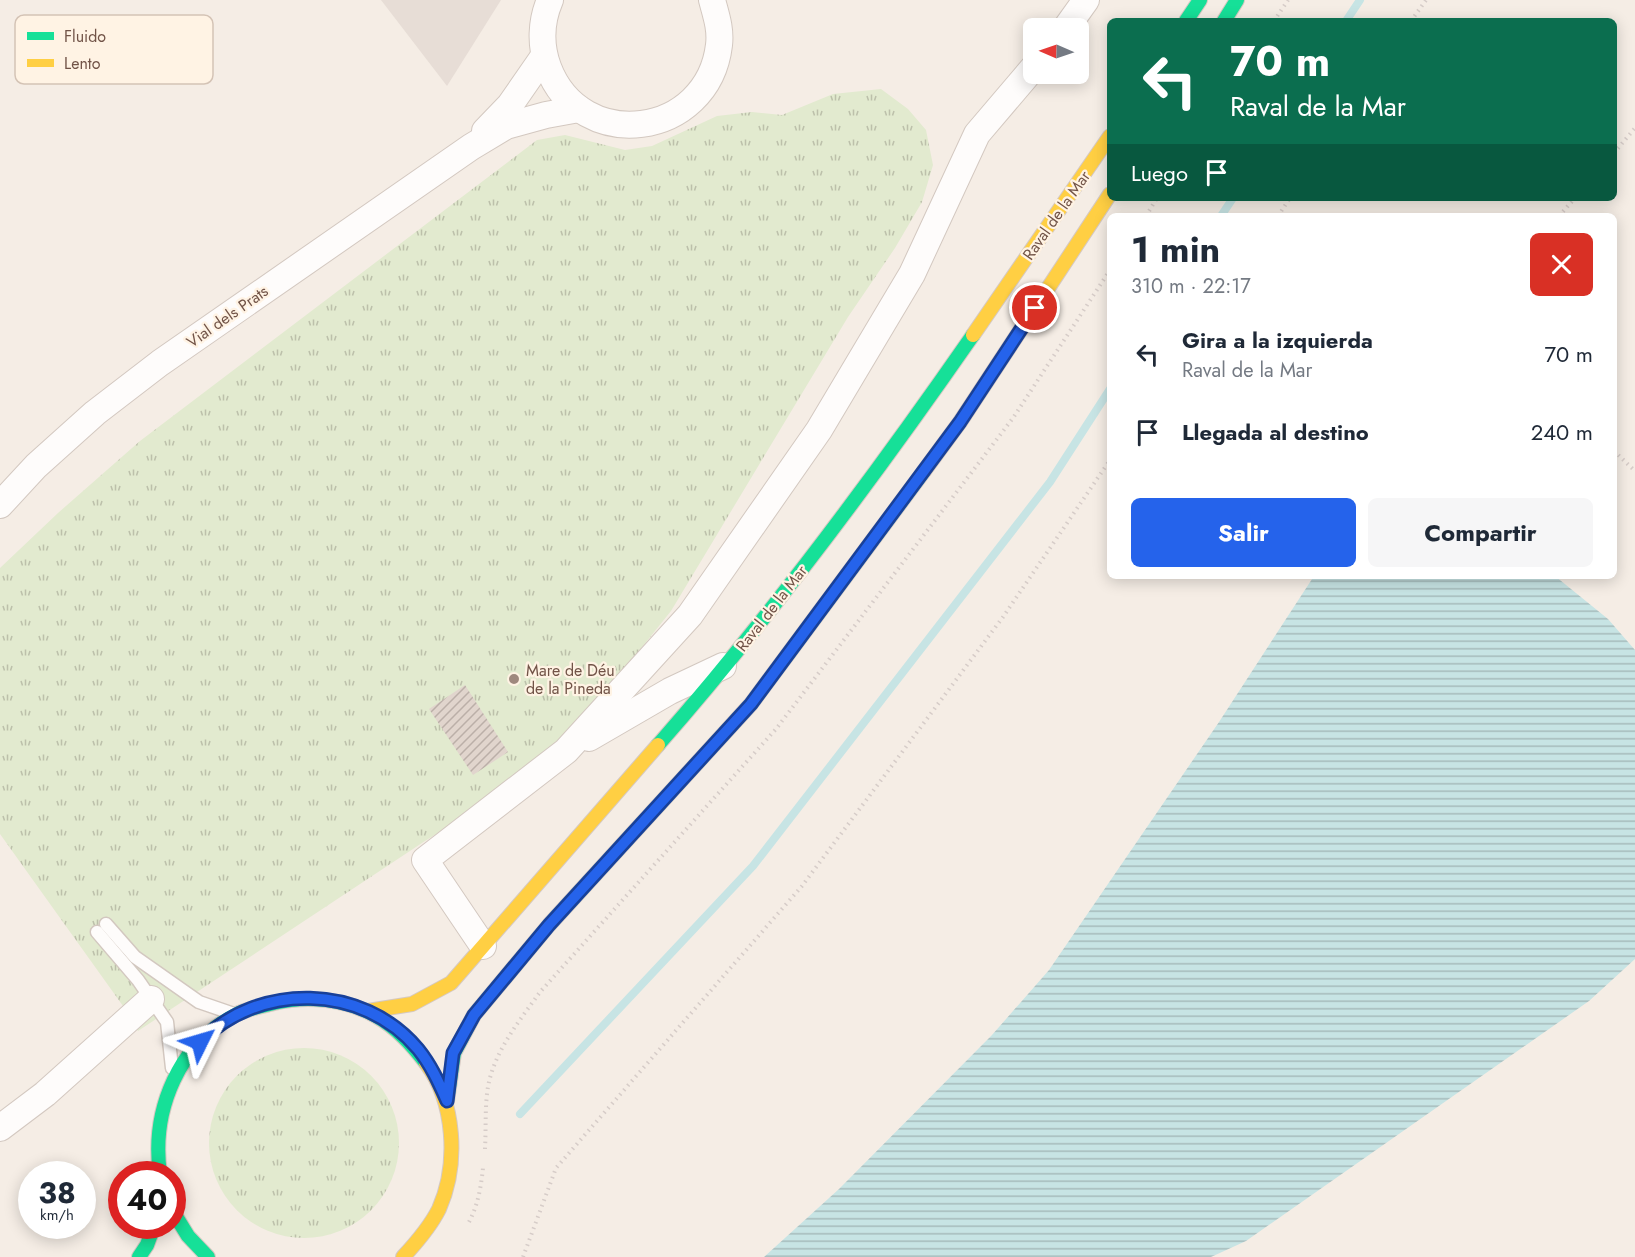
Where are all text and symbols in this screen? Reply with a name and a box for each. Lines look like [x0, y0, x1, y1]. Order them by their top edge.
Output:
legend [15, 15, 213, 84]
north arrow [1023, 18, 1089, 84]
map controls [1023, 18, 1089, 84]
text: Fluido [64, 25, 106, 48]
text: 70 m [1230, 31, 1330, 92]
icon: left [1131, 42, 1209, 120]
text: Lento [64, 52, 101, 75]
text: Raval de la Mar [1230, 87, 1406, 126]
icon: arrive [1200, 156, 1233, 189]
text: Luego [1131, 157, 1188, 189]
street label: Raval de la Mar [1017, 166, 1096, 265]
text: 1 min [1131, 223, 1220, 275]
button: close [1530, 233, 1593, 296]
text: 310 m · 22:17 [1131, 272, 1251, 301]
street label: Vial dels Prats [182, 280, 273, 353]
pin [1009, 282, 1060, 333]
icon: arrive [1018, 291, 1051, 324]
text: Gira a la izquierda [1182, 324, 1373, 356]
icon: left [1131, 338, 1164, 371]
text: 70 m [1544, 338, 1593, 370]
text: Raval de la Mar [1182, 356, 1312, 385]
icon: arrive [1131, 416, 1164, 449]
text: Llegada al destino [1182, 416, 1369, 448]
text: 240 m [1531, 416, 1593, 448]
button: Salir [1131, 498, 1356, 567]
button: Compartir [1368, 498, 1593, 567]
street label: Raval de la Mar [730, 560, 813, 656]
place label: Mare de Déu de la Pineda [526, 659, 615, 700]
marker: Mare de Déu de la Pineda [507, 672, 521, 686]
position arrow [168, 1010, 232, 1074]
speed limit sign: 40 [108, 1161, 186, 1239]
text: 38 [38, 1171, 76, 1214]
text: km/h [40, 1204, 74, 1226]

